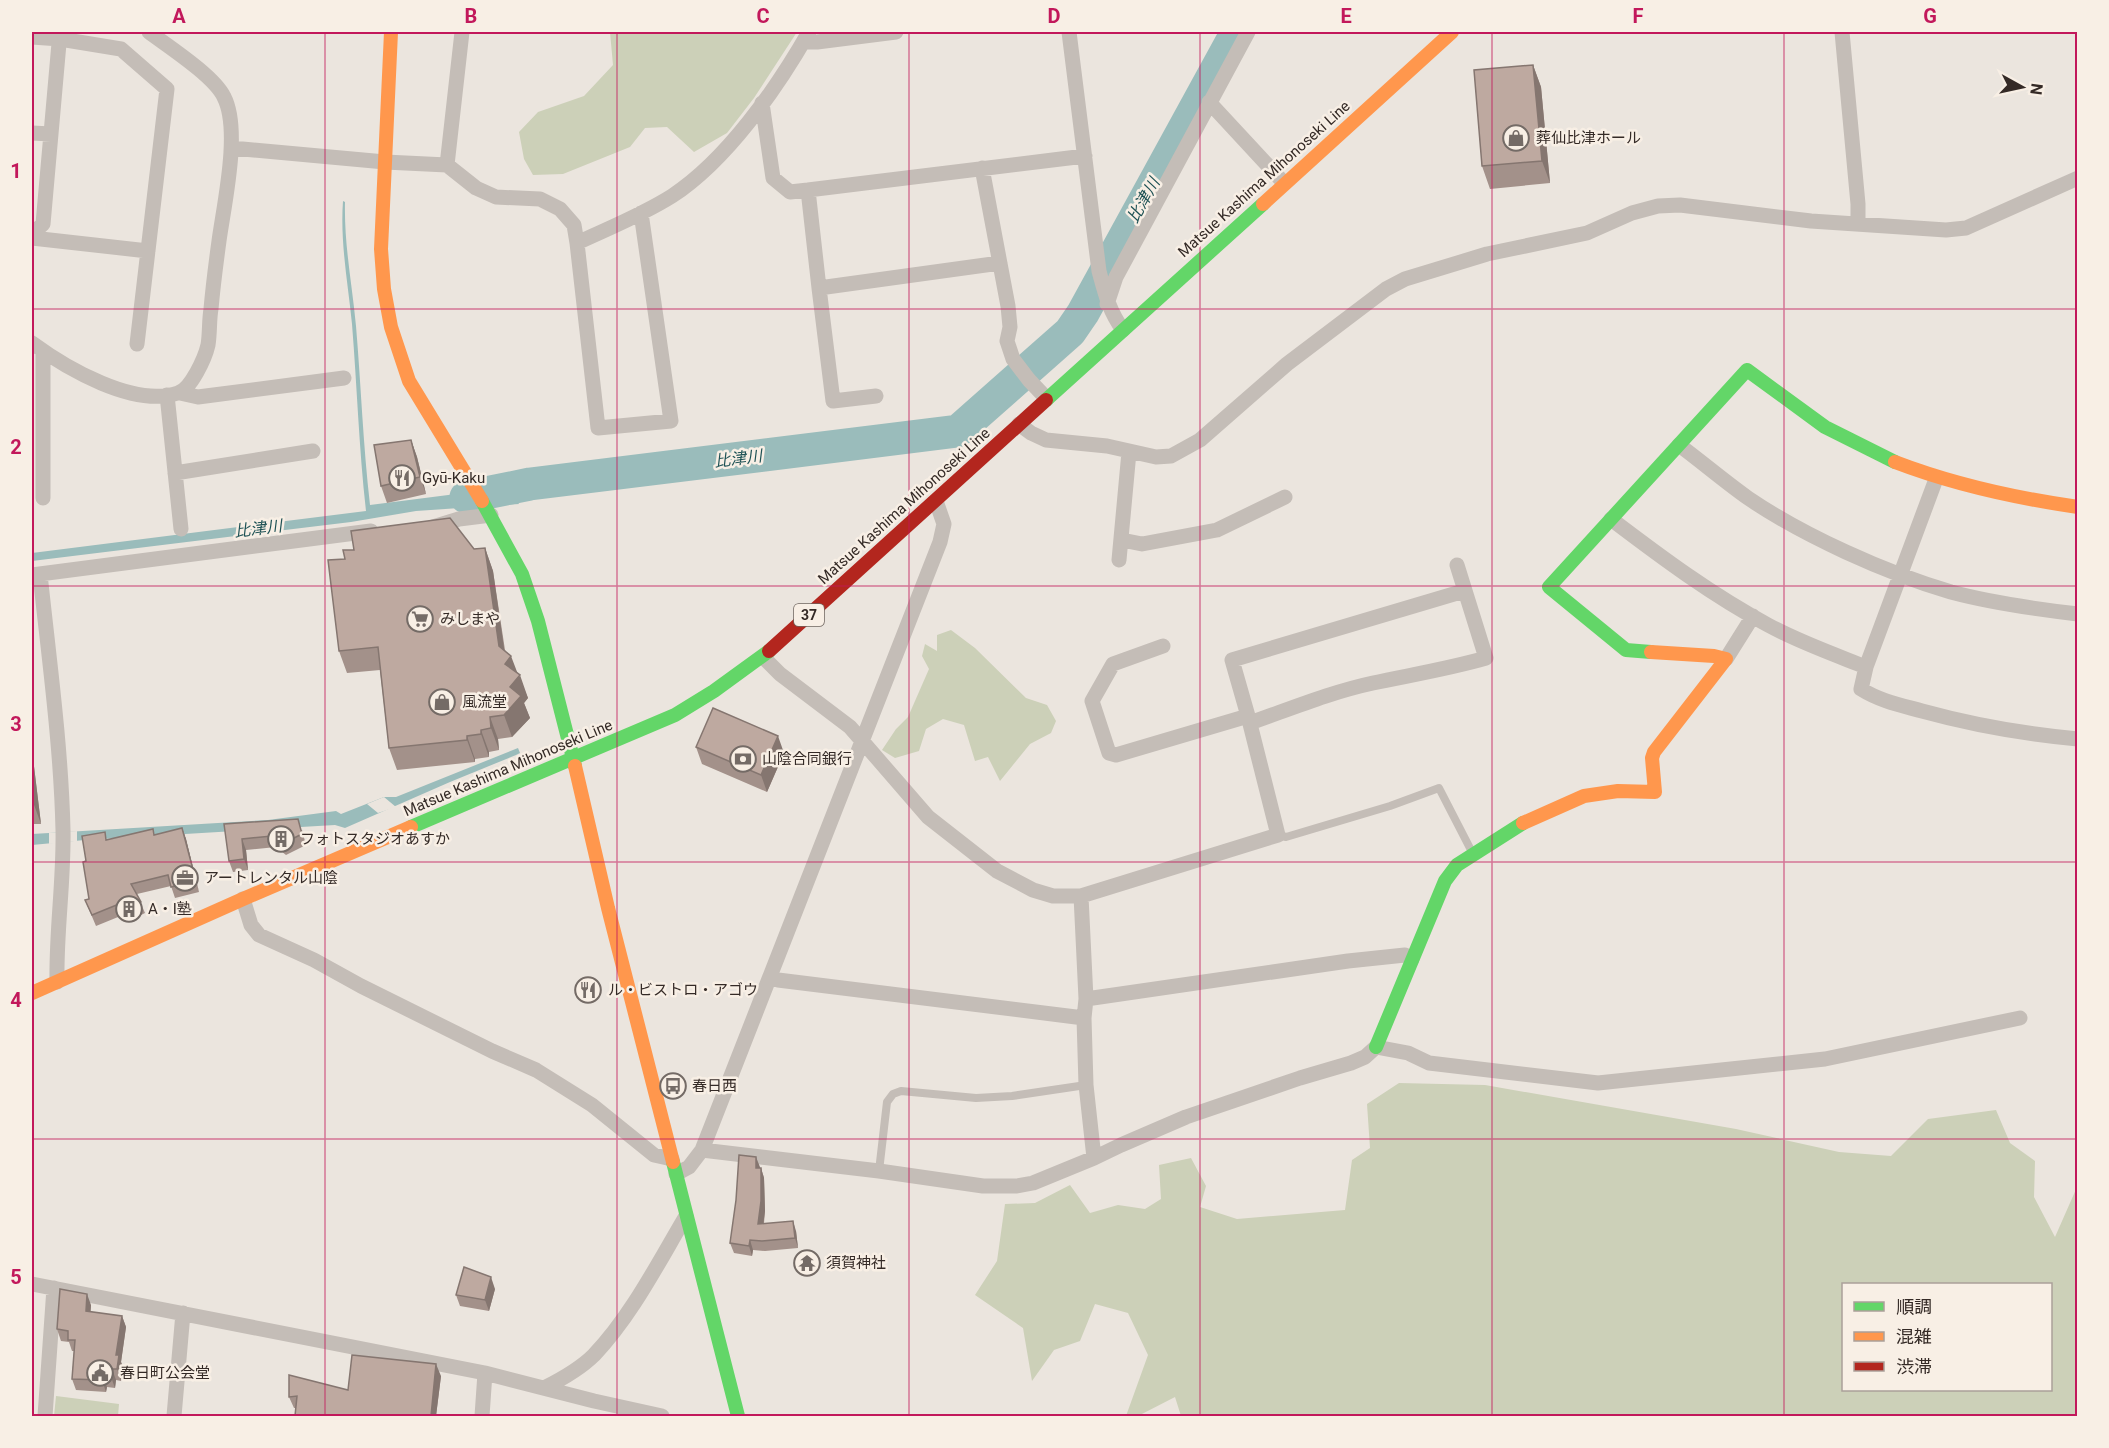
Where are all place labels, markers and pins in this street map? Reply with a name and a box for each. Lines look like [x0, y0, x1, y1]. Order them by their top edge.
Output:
shop icon: 葬仙比津ホール [1501, 123, 1531, 153]
place label: 葬仙比津ホール [1536, 129, 1641, 147]
restaurant icon: Gyū-Kaku [387, 463, 417, 493]
place label: Gyū-Kaku [422, 469, 485, 487]
supermarket icon: みしまや [405, 604, 435, 634]
place label: みしまや [440, 610, 500, 628]
shop icon: 風流堂 [427, 687, 457, 717]
place label: 風流堂 [462, 693, 507, 711]
bank icon: 山陰合同銀行 [728, 744, 758, 774]
place label: 山陰合同銀行 [762, 750, 852, 768]
building icon: フォトスタジオあすか [266, 824, 296, 854]
place label: フォトスタジオあすか [300, 830, 450, 848]
office icon: アートレンタル山陰 [170, 863, 200, 893]
place label: アートレンタル山陰 [204, 869, 338, 887]
building icon: A・I塾 [114, 894, 144, 924]
place label: A・I塾 [148, 900, 192, 918]
restaurant icon: ル・ビストロ・アゴウ [573, 975, 603, 1005]
place label: ル・ビストロ・アゴウ [608, 981, 758, 999]
bus stop icon: 春日西 [658, 1071, 688, 1101]
place label: 春日西 [692, 1077, 737, 1095]
temple icon: 須賀神社 [792, 1248, 822, 1278]
place label: 須賀神社 [826, 1254, 886, 1272]
public building icon: 春日町公会堂 [85, 1358, 115, 1388]
place label: 春日町公会堂 [120, 1364, 210, 1382]

